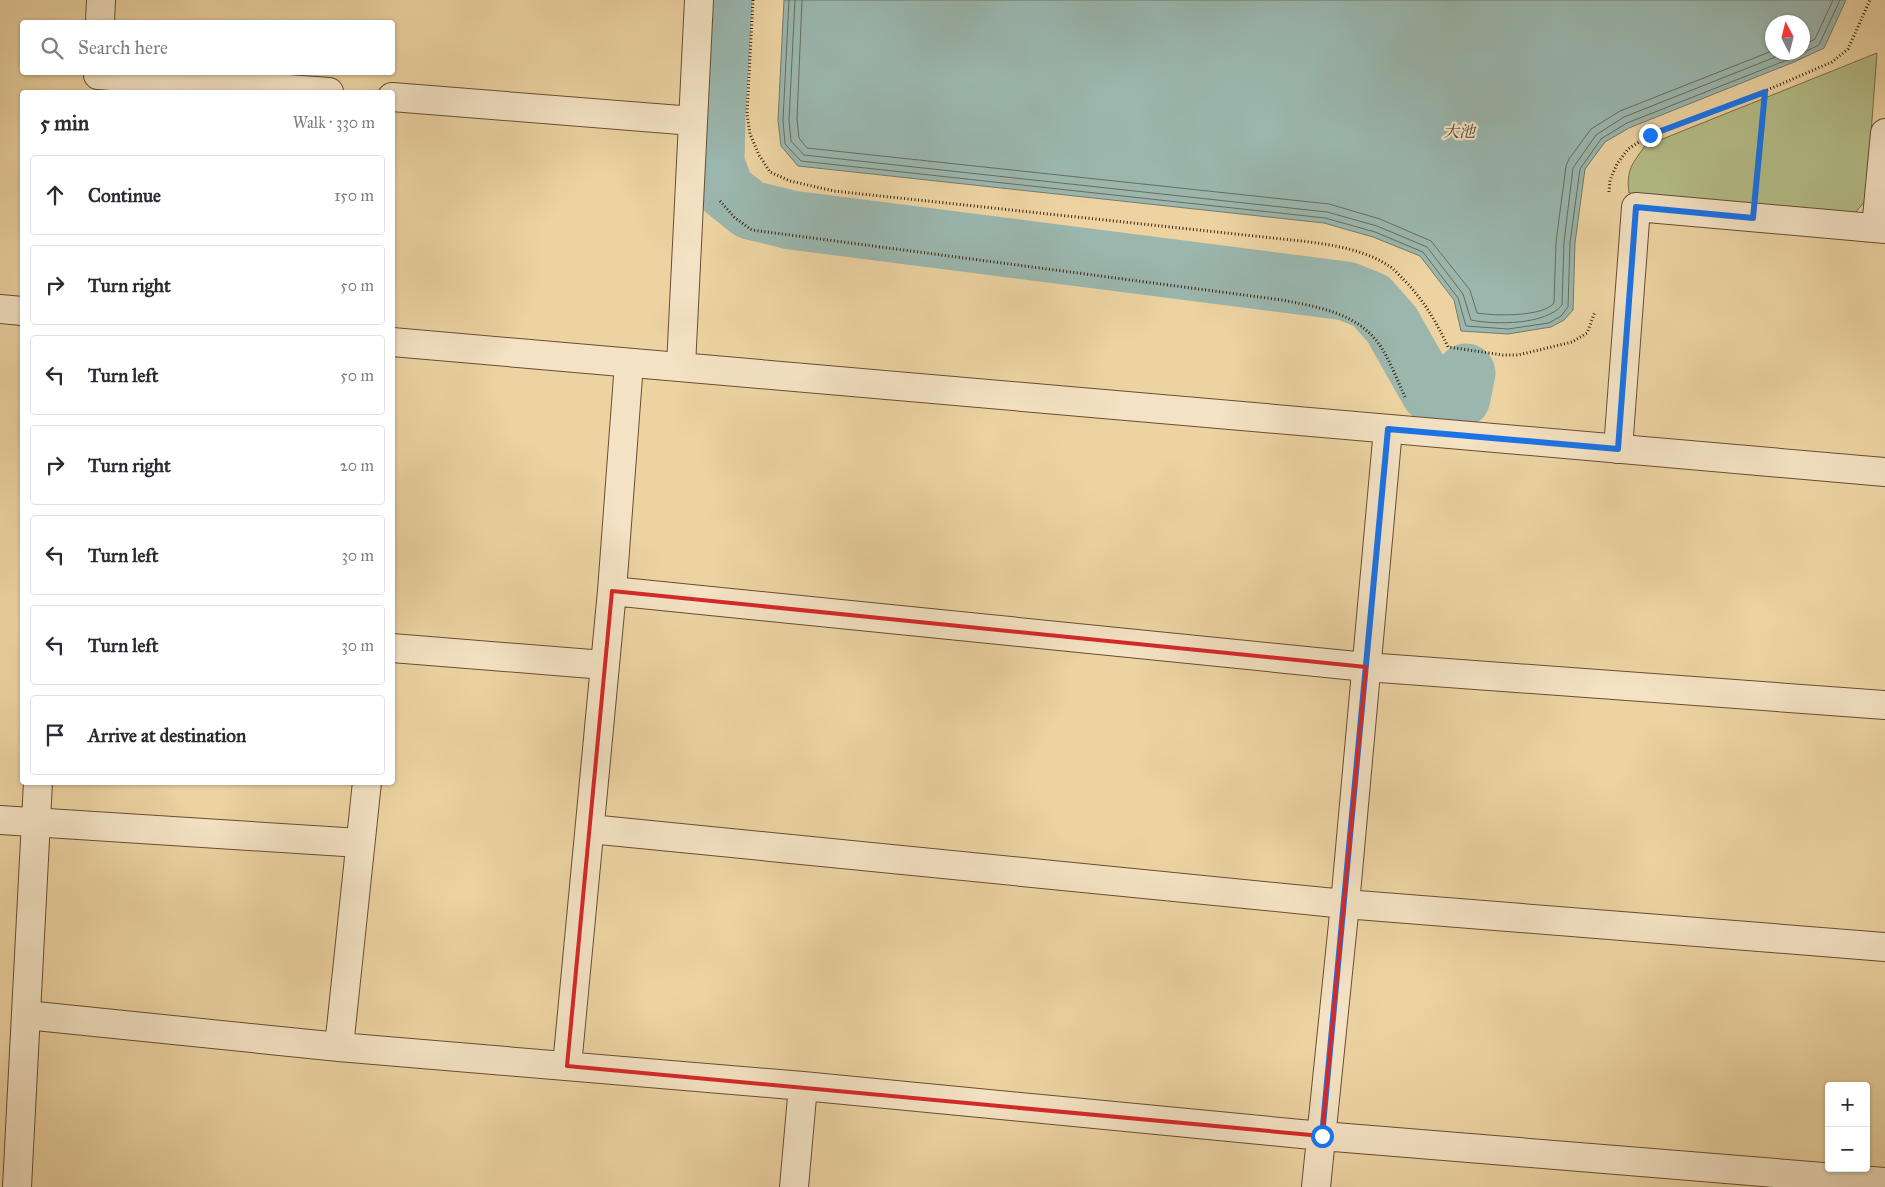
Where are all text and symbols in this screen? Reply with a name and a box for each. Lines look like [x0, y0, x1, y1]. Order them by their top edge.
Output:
north arrow [1765, 15, 1810, 60]
search box [20, 20, 395, 75]
icon: search [38, 34, 66, 62]
text: Search here [78, 36, 168, 59]
text: 5 min [40, 110, 89, 136]
text: Walk · 330 m [293, 113, 375, 132]
water label: 大池 [1443, 122, 1477, 141]
route end [1639, 124, 1662, 147]
icon: ahead [41, 181, 69, 209]
text: Continue [88, 184, 161, 207]
text: 150 m [334, 186, 374, 205]
icon: right [41, 271, 69, 299]
text: Turn right [88, 274, 171, 297]
text: 50 m [340, 276, 374, 295]
icon: left [41, 361, 69, 389]
text: Turn left [88, 364, 158, 387]
text: 50 m [340, 366, 374, 385]
icon: right [41, 451, 69, 479]
text: Turn right [88, 454, 171, 477]
text: 20 m [340, 456, 374, 475]
icon: left [41, 541, 69, 569]
text: Turn left [88, 544, 158, 567]
text: 30 m [341, 546, 374, 565]
icon: left [41, 631, 69, 659]
text: Turn left [88, 634, 158, 657]
text: 30 m [341, 636, 374, 655]
icon: arrive [41, 721, 69, 749]
text: Arrive at destination [88, 724, 246, 747]
map controls [1825, 1082, 1870, 1172]
button: + [1825, 1082, 1870, 1127]
route start [1311, 1125, 1334, 1148]
button: − [1825, 1127, 1870, 1172]

